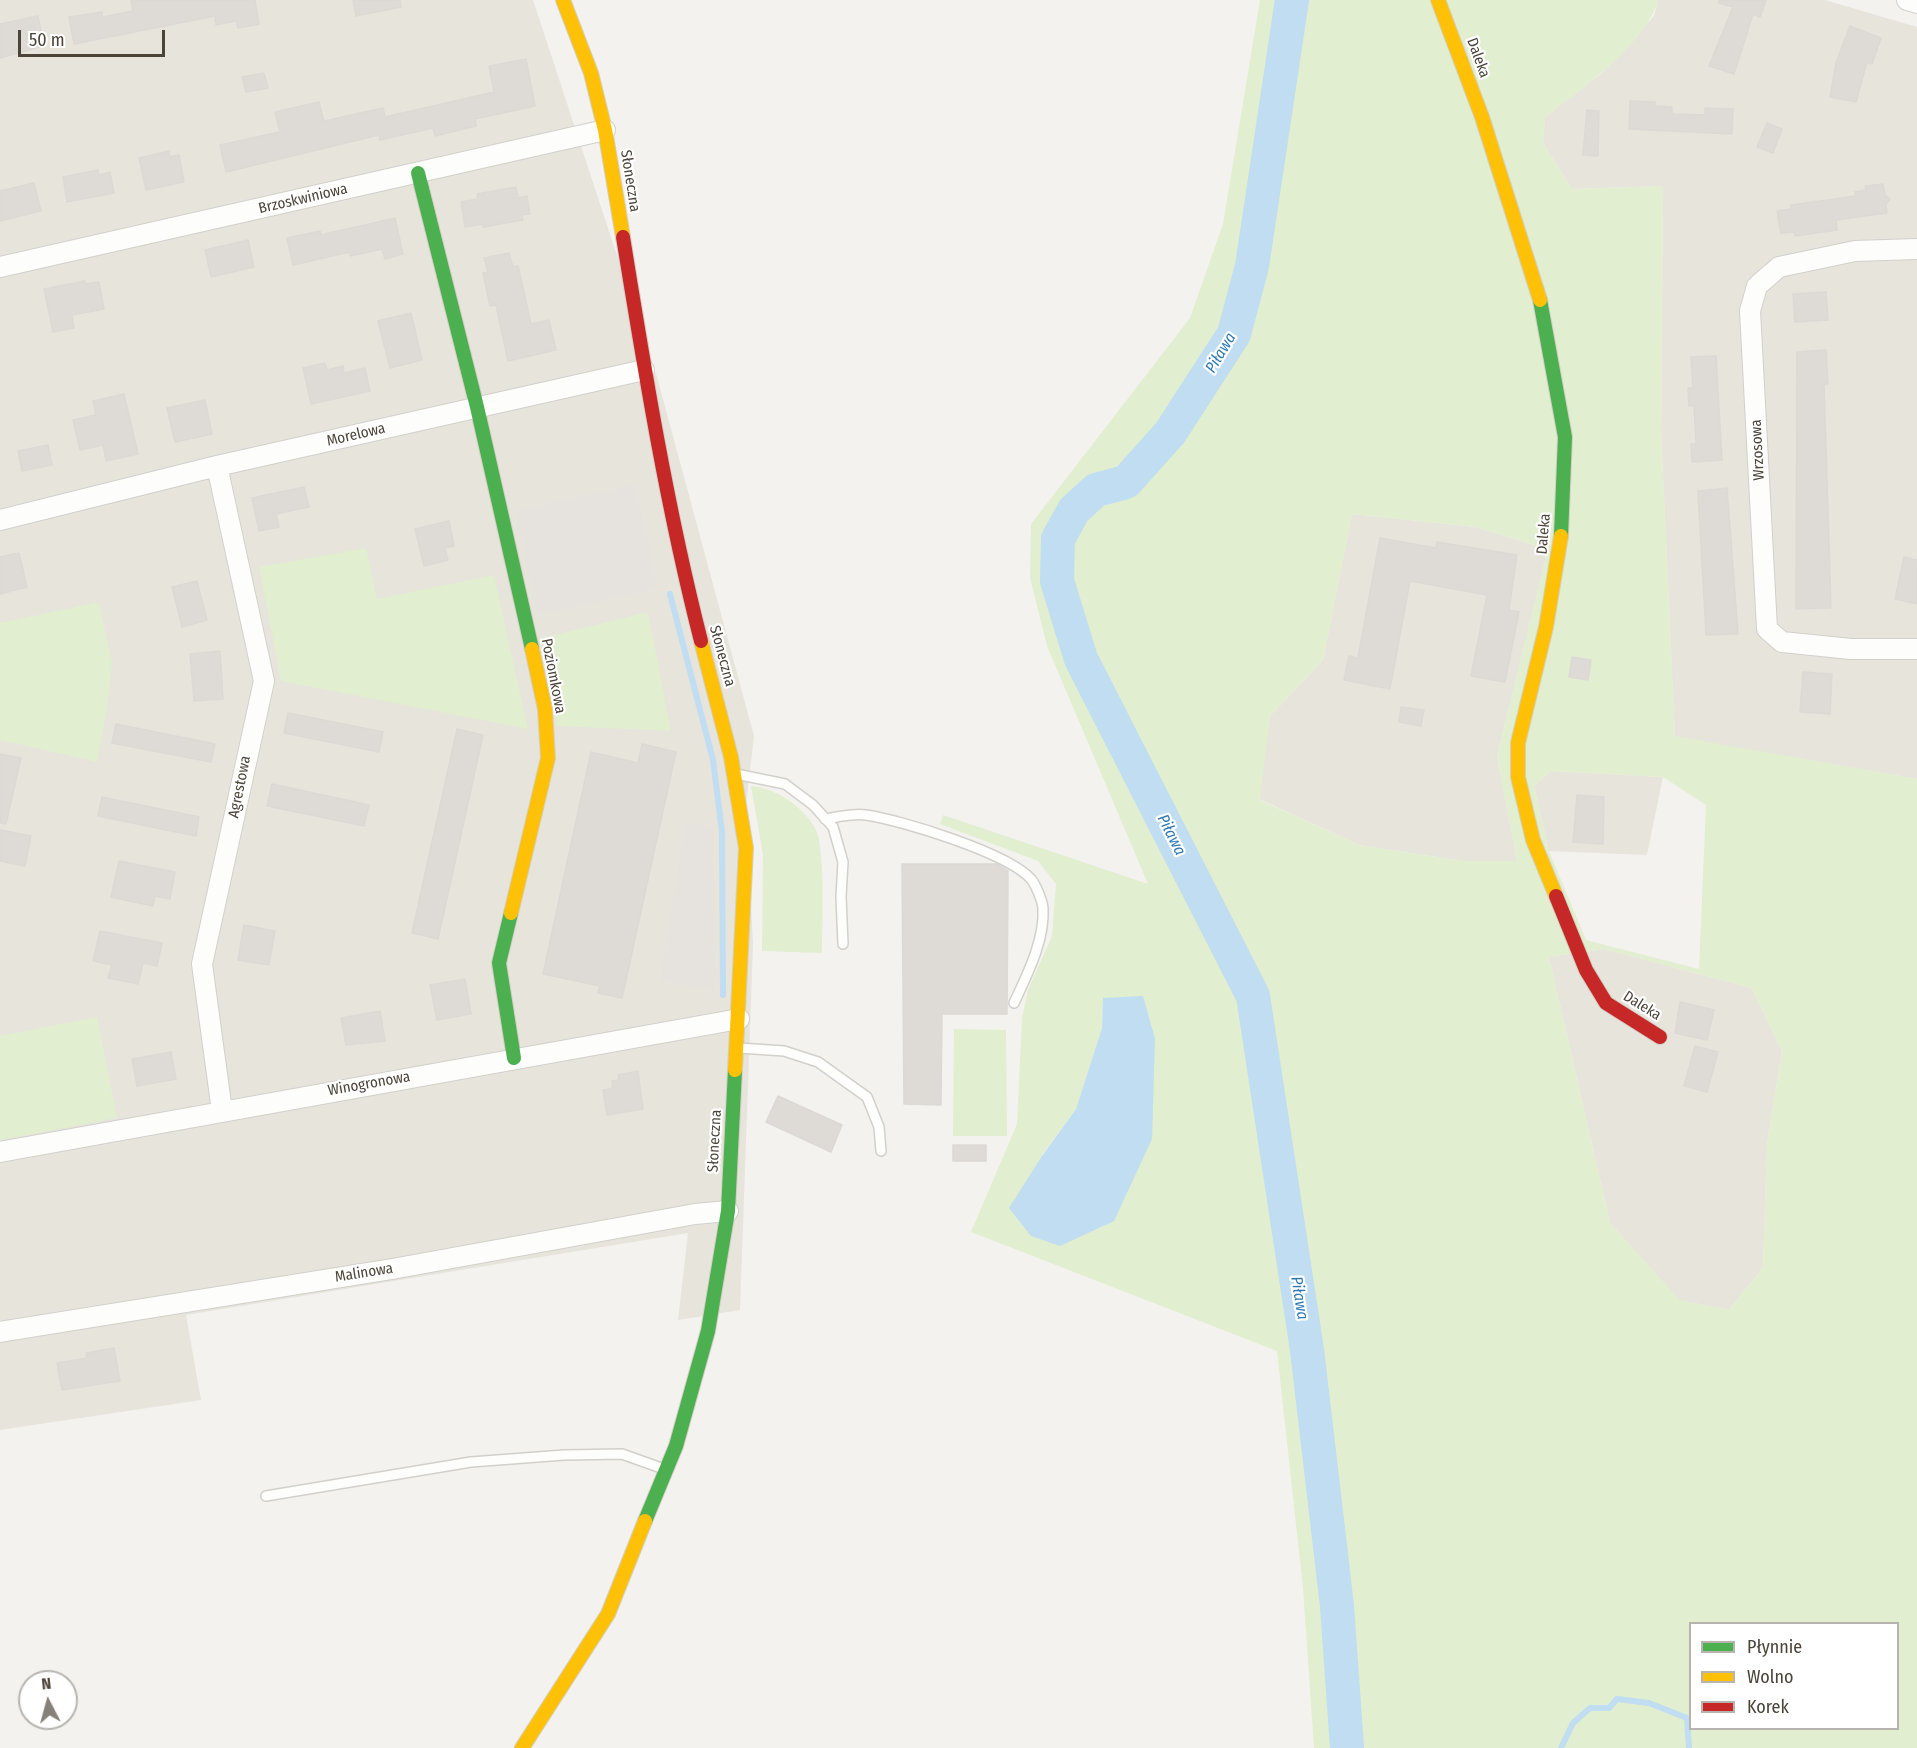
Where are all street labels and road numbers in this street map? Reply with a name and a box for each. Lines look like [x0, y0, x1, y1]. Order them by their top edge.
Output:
street label: Daleka [1463, 36, 1493, 80]
street label: Słoneczna [616, 149, 644, 213]
street label: Brzoskwiniowa [257, 180, 349, 218]
street label: Wrzosowa [1747, 419, 1769, 481]
street label: Morelowa [325, 420, 387, 450]
street label: Daleka [1533, 513, 1555, 555]
street label: Słoneczna [705, 624, 739, 688]
street label: Poziomkowa [537, 637, 569, 715]
street label: Agrestowa [225, 754, 255, 820]
street label: Daleka [1620, 987, 1664, 1025]
street label: Winogronowa [326, 1068, 412, 1100]
street label: Słoneczna [704, 1109, 726, 1173]
street label: Malinowa [334, 1260, 394, 1286]

